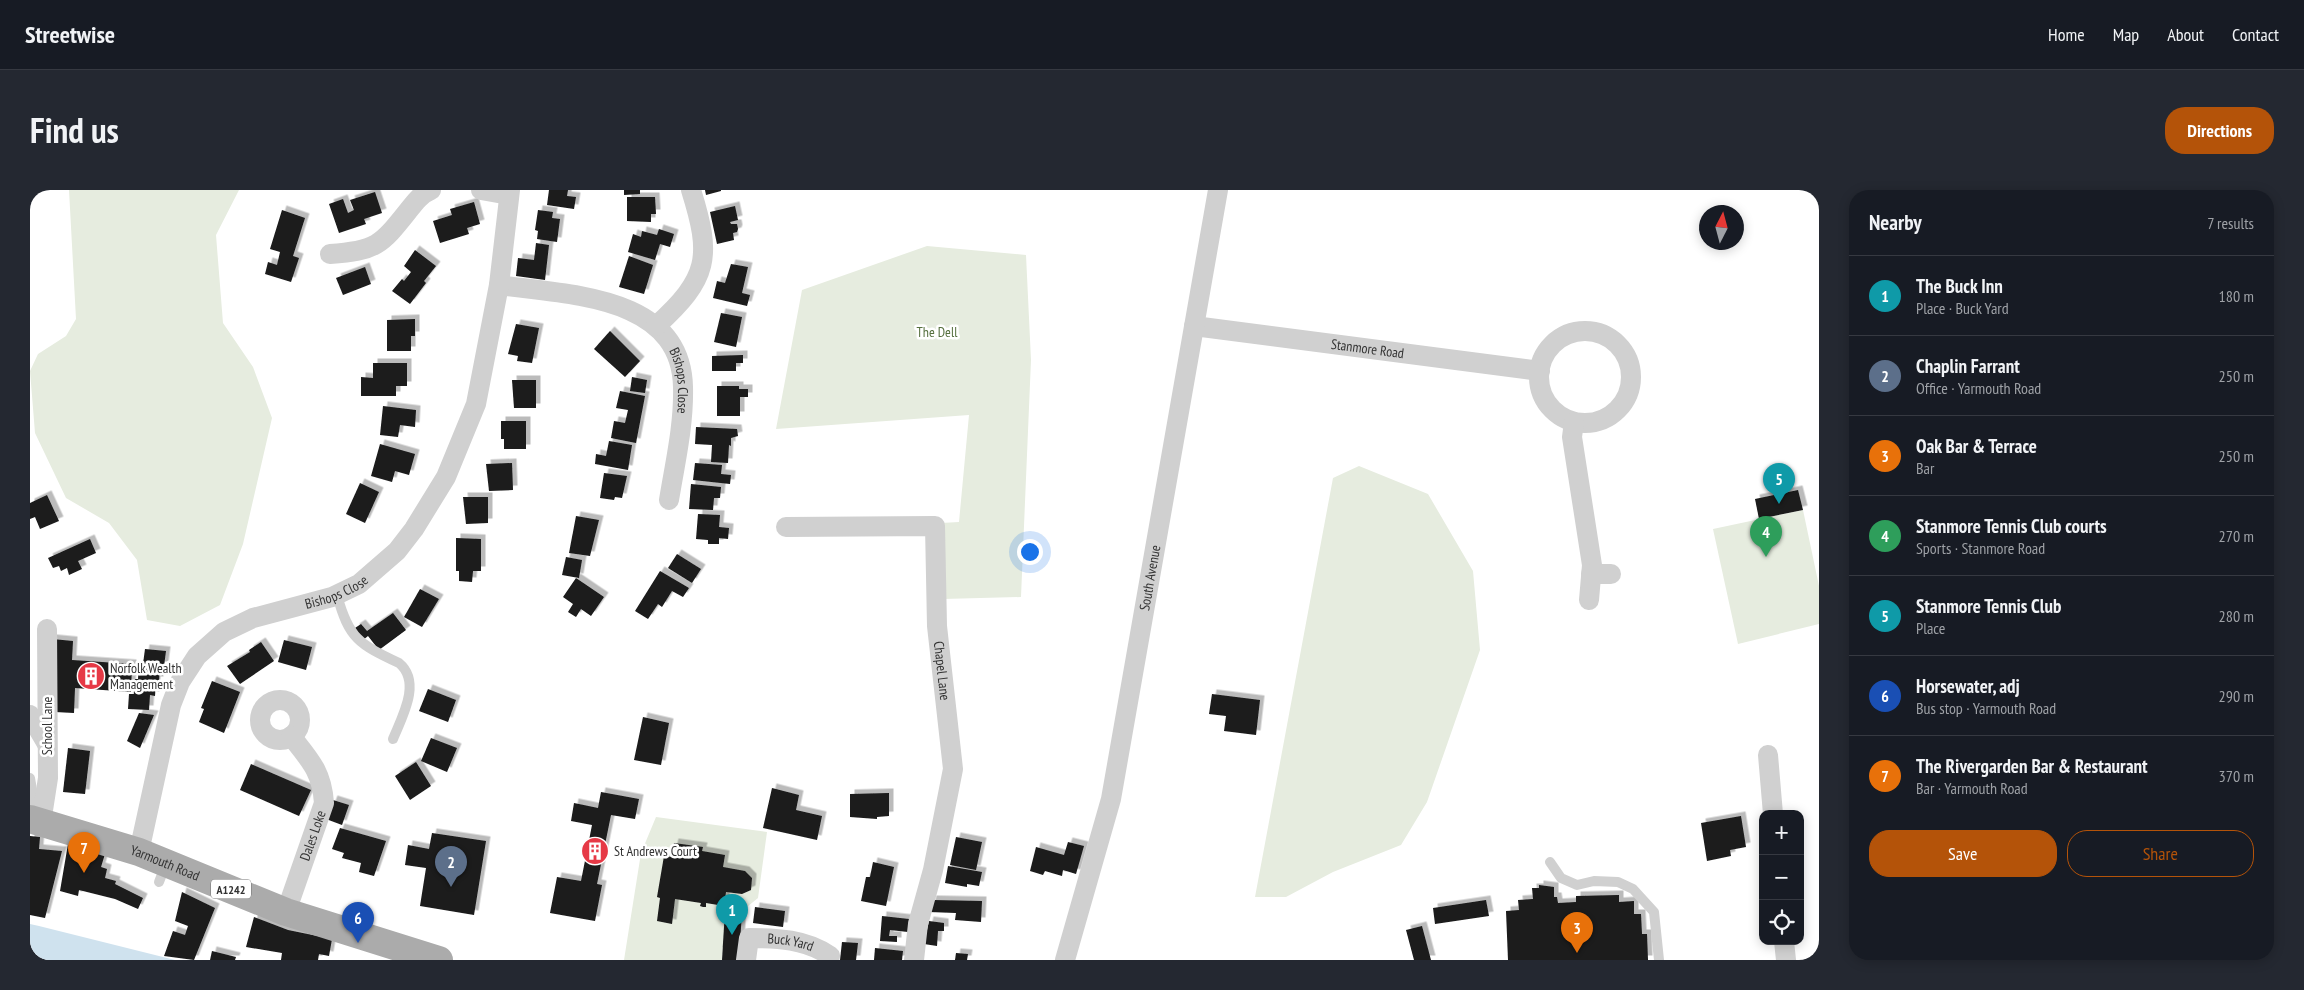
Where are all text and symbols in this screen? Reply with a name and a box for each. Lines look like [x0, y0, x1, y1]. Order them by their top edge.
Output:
text: Streetwise [25, 19, 115, 50]
text: Home [2048, 23, 2085, 46]
text: Map [2113, 23, 2139, 46]
text: About [2167, 23, 2204, 46]
text: Contact [2232, 23, 2279, 46]
text: Find us [30, 107, 119, 153]
button: Directions [2165, 107, 2274, 154]
north arrow [1699, 205, 1744, 250]
text: Nearby [1869, 209, 1922, 236]
text: 7 results [2207, 213, 2254, 233]
text: The Buck Inn [1916, 274, 2003, 298]
text: 1 [1881, 286, 1889, 306]
text: 180 m [2219, 286, 2254, 306]
text: Place · Buck Yard [1916, 298, 2009, 318]
park label: The Dell [917, 323, 958, 341]
street label: Stanmore Road [1330, 335, 1405, 362]
street label: Bishops Close [666, 344, 692, 414]
text: Chaplin Farrant [1916, 354, 2020, 378]
text: 2 [1881, 366, 1889, 386]
text: 250 m [2219, 366, 2254, 386]
text: Office · Yarmouth Road [1916, 378, 2041, 398]
text: Oak Bar & Terrace [1916, 434, 2037, 458]
text: 3 [1881, 446, 1889, 466]
text: 250 m [2219, 446, 2254, 466]
text: Bar [1916, 458, 1934, 478]
pin: 5 [1763, 463, 1795, 504]
text: Stanmore Tennis Club courts [1916, 514, 2107, 538]
pin: 4 [1750, 516, 1782, 557]
text: 4 [1881, 526, 1889, 546]
text: 270 m [2219, 526, 2254, 546]
text: Sports · Stanmore Road [1916, 538, 2045, 558]
your location [1017, 539, 1043, 565]
street label: South Avenue [1135, 543, 1164, 612]
street label: Bishops Close [303, 571, 372, 613]
text: Stanmore Tennis Club [1916, 594, 2061, 618]
text: 5 [1881, 606, 1889, 626]
text: 280 m [2219, 606, 2254, 626]
text: Place [1916, 618, 1945, 638]
street label: Chapel Lane [930, 640, 954, 701]
place label: Norfolk Wealth Management [110, 659, 182, 693]
building icon: Norfolk Wealth Management [76, 661, 106, 691]
text: Horsewater, adj [1916, 674, 2020, 698]
text: 6 [1881, 686, 1889, 706]
text: 290 m [2219, 686, 2254, 706]
street label: School Lane [38, 696, 56, 755]
text: Bus stop · Yarmouth Road [1916, 698, 2056, 718]
text: The Rivergarden Bar & Restaurant [1916, 754, 2148, 778]
text: 7 [1881, 766, 1889, 786]
text: 370 m [2219, 766, 2254, 786]
text: Bar · Yarmouth Road [1916, 778, 2028, 798]
street label: Dales Loke [296, 808, 330, 863]
map controls [1759, 810, 1804, 945]
button: + [1759, 810, 1804, 855]
button: Save [1869, 830, 2057, 877]
button: Share [2067, 830, 2254, 877]
pin: 7 [68, 832, 100, 873]
building icon: St Andrews Court [580, 836, 610, 866]
street label: Yarmouth Road [128, 841, 202, 885]
place label: St Andrews Court [614, 842, 697, 860]
pin: 2 [435, 846, 467, 887]
button: − [1759, 855, 1804, 900]
road number: A1242 [211, 880, 251, 899]
pin: 1 [716, 894, 748, 935]
button: locate [1759, 900, 1804, 945]
pin: 6 [342, 902, 374, 943]
pin: 3 [1561, 912, 1593, 953]
street label: Buck Yard [767, 929, 816, 955]

